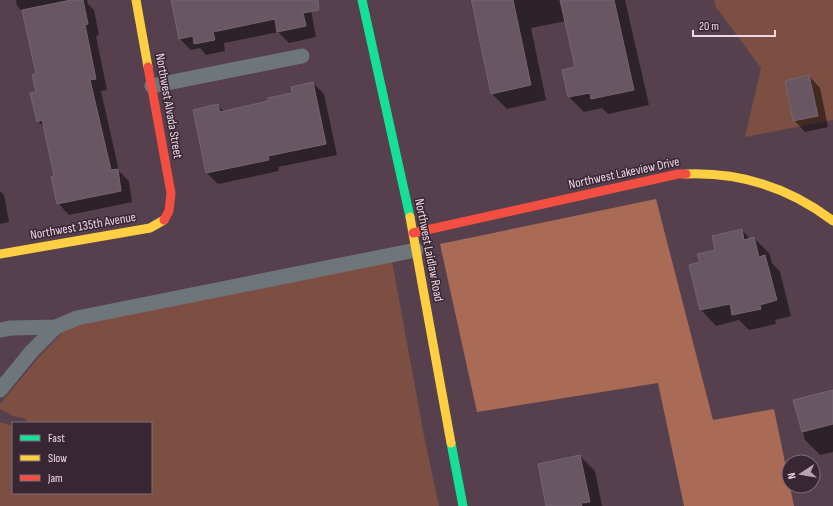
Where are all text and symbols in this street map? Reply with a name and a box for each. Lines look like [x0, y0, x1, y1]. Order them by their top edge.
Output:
scale bar [693, 12, 775, 38]
text: 20 m [699, 19, 719, 34]
street label: Northwest Alvada Street [152, 52, 186, 160]
street label: Northwest Lakeview Drive [567, 153, 681, 193]
street label: Northwest Laidlaw Road [411, 197, 447, 303]
street label: Northwest 135th Avenue [29, 209, 137, 243]
legend [12, 422, 152, 494]
text: Fast [48, 431, 65, 446]
text: Slow [48, 451, 67, 466]
north arrow [781, 454, 821, 494]
text: Jam [47, 471, 63, 486]
text: N [785, 472, 799, 480]

